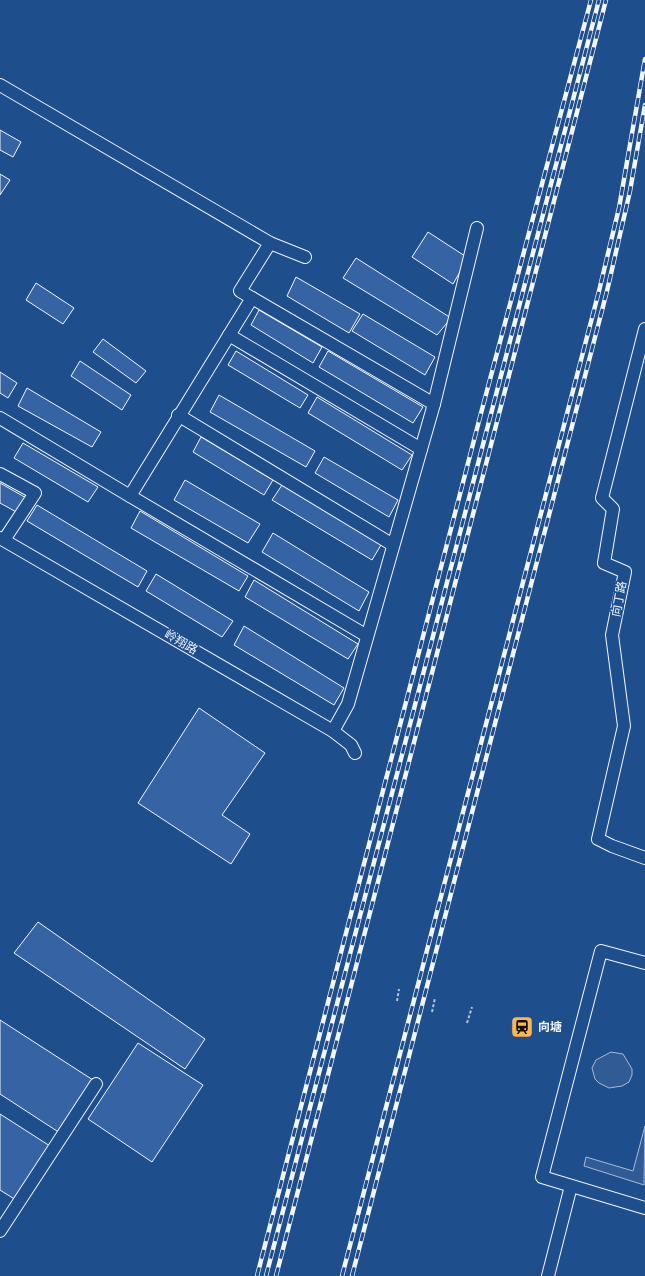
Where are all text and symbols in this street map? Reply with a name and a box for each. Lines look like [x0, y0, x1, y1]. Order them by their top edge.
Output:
street label: 向丁路 [609, 580, 629, 618]
street label: 岭翔路 [162, 627, 200, 657]
station icon: 向塘 [509, 1014, 535, 1040]
place label: 向塘 [538, 1020, 562, 1034]

